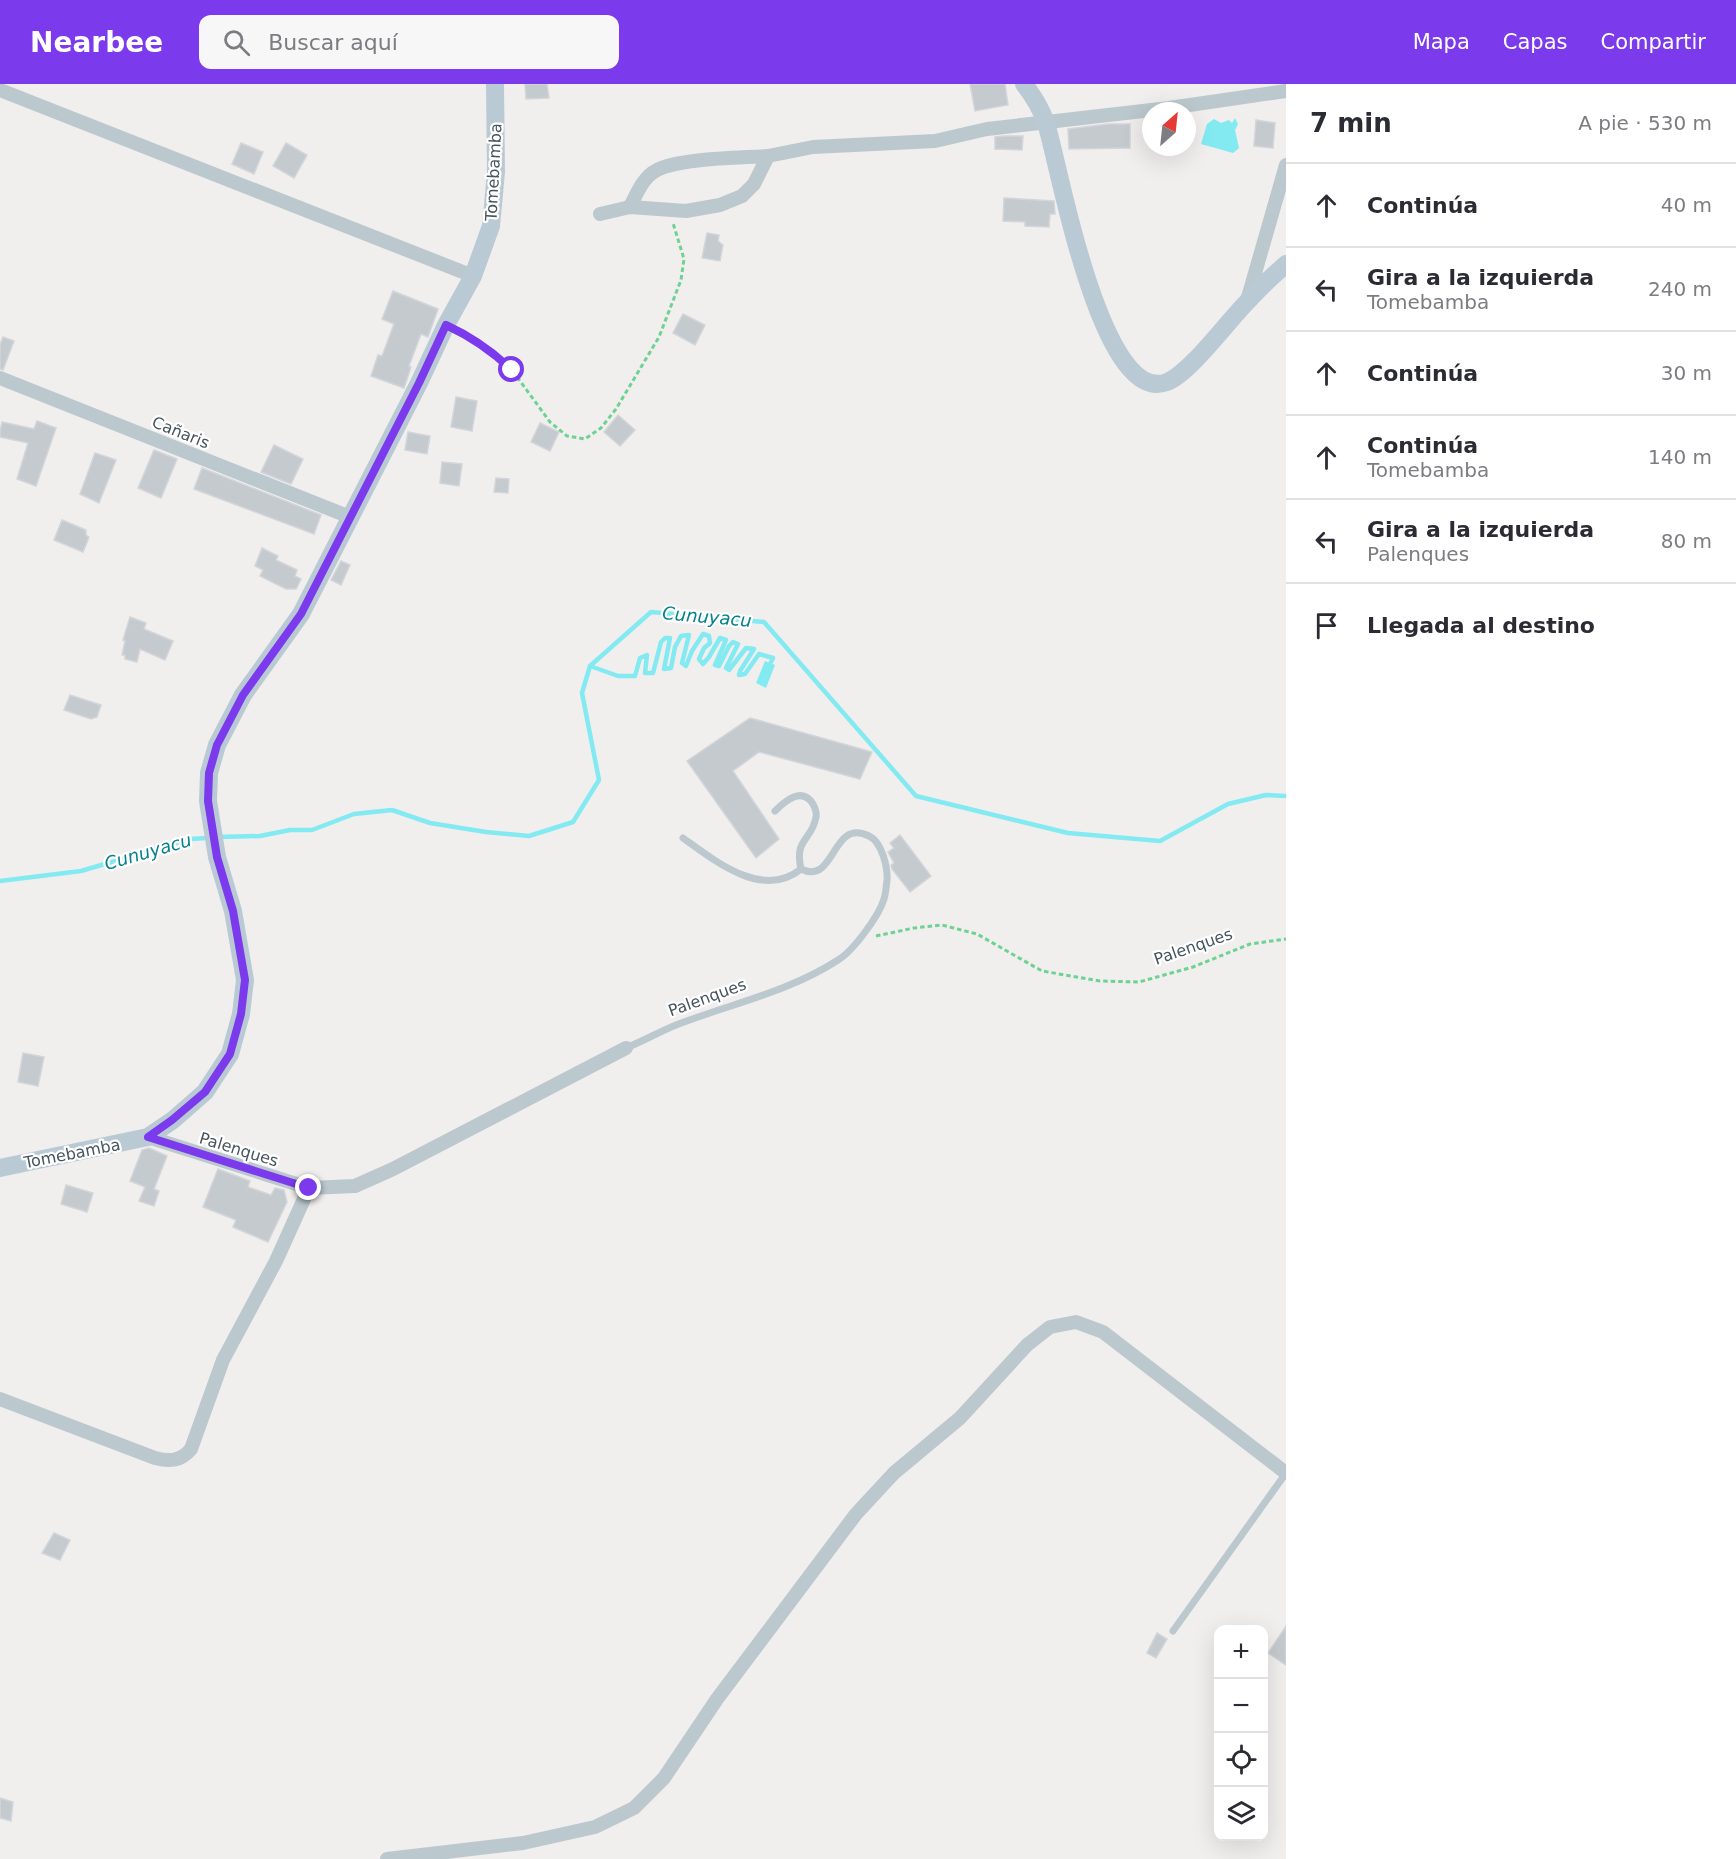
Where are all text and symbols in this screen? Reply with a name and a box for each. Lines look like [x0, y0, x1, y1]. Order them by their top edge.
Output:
search box [199, 15, 619, 69]
text: Nearbee [30, 26, 163, 59]
icon: search [220, 26, 253, 59]
text: Buscar aquí [268, 30, 398, 55]
text: Mapa [1413, 30, 1470, 54]
text: Capas [1503, 30, 1567, 54]
text: Compartir [1600, 30, 1706, 54]
north arrow [1142, 102, 1196, 156]
text: 7 min [1310, 108, 1392, 138]
text: A pie · 530 m [1578, 111, 1712, 135]
street label: Tomebamba [481, 123, 506, 222]
icon: ahead [1310, 189, 1343, 222]
text: Continúa [1367, 193, 1478, 218]
text: 40 m [1661, 193, 1712, 217]
text: Gira a la izquierda [1367, 265, 1594, 290]
icon: left [1310, 273, 1343, 306]
text: 240 m [1648, 277, 1712, 301]
text: Tomebamba [1367, 290, 1489, 314]
route start [498, 356, 524, 382]
icon: ahead [1310, 357, 1343, 390]
text: Continúa [1367, 361, 1478, 386]
text: 30 m [1661, 361, 1712, 385]
street label: Cañaris [149, 412, 212, 453]
text: Continúa [1367, 433, 1478, 458]
icon: ahead [1310, 441, 1343, 474]
text: 140 m [1648, 445, 1712, 469]
text: Tomebamba [1367, 458, 1489, 482]
text: Gira a la izquierda [1367, 517, 1594, 542]
icon: left [1310, 525, 1343, 558]
text: 80 m [1661, 529, 1712, 553]
text: Palenques [1367, 542, 1469, 566]
water label: Cunuyacu [661, 602, 753, 631]
icon: arrive [1310, 609, 1343, 642]
text: Llegada al destino [1367, 613, 1595, 638]
water label: Cunuyacu [102, 829, 194, 874]
street label: Palenques [1151, 924, 1235, 969]
street label: Palenques [666, 975, 749, 1020]
street label: Palenques [197, 1128, 281, 1170]
street label: Tomebamba [21, 1135, 122, 1172]
route end [295, 1174, 321, 1200]
map controls [1214, 1625, 1268, 1841]
button: + [1214, 1625, 1268, 1679]
button: − [1214, 1679, 1268, 1733]
button: locate [1214, 1733, 1268, 1787]
button: layers [1214, 1787, 1268, 1841]

